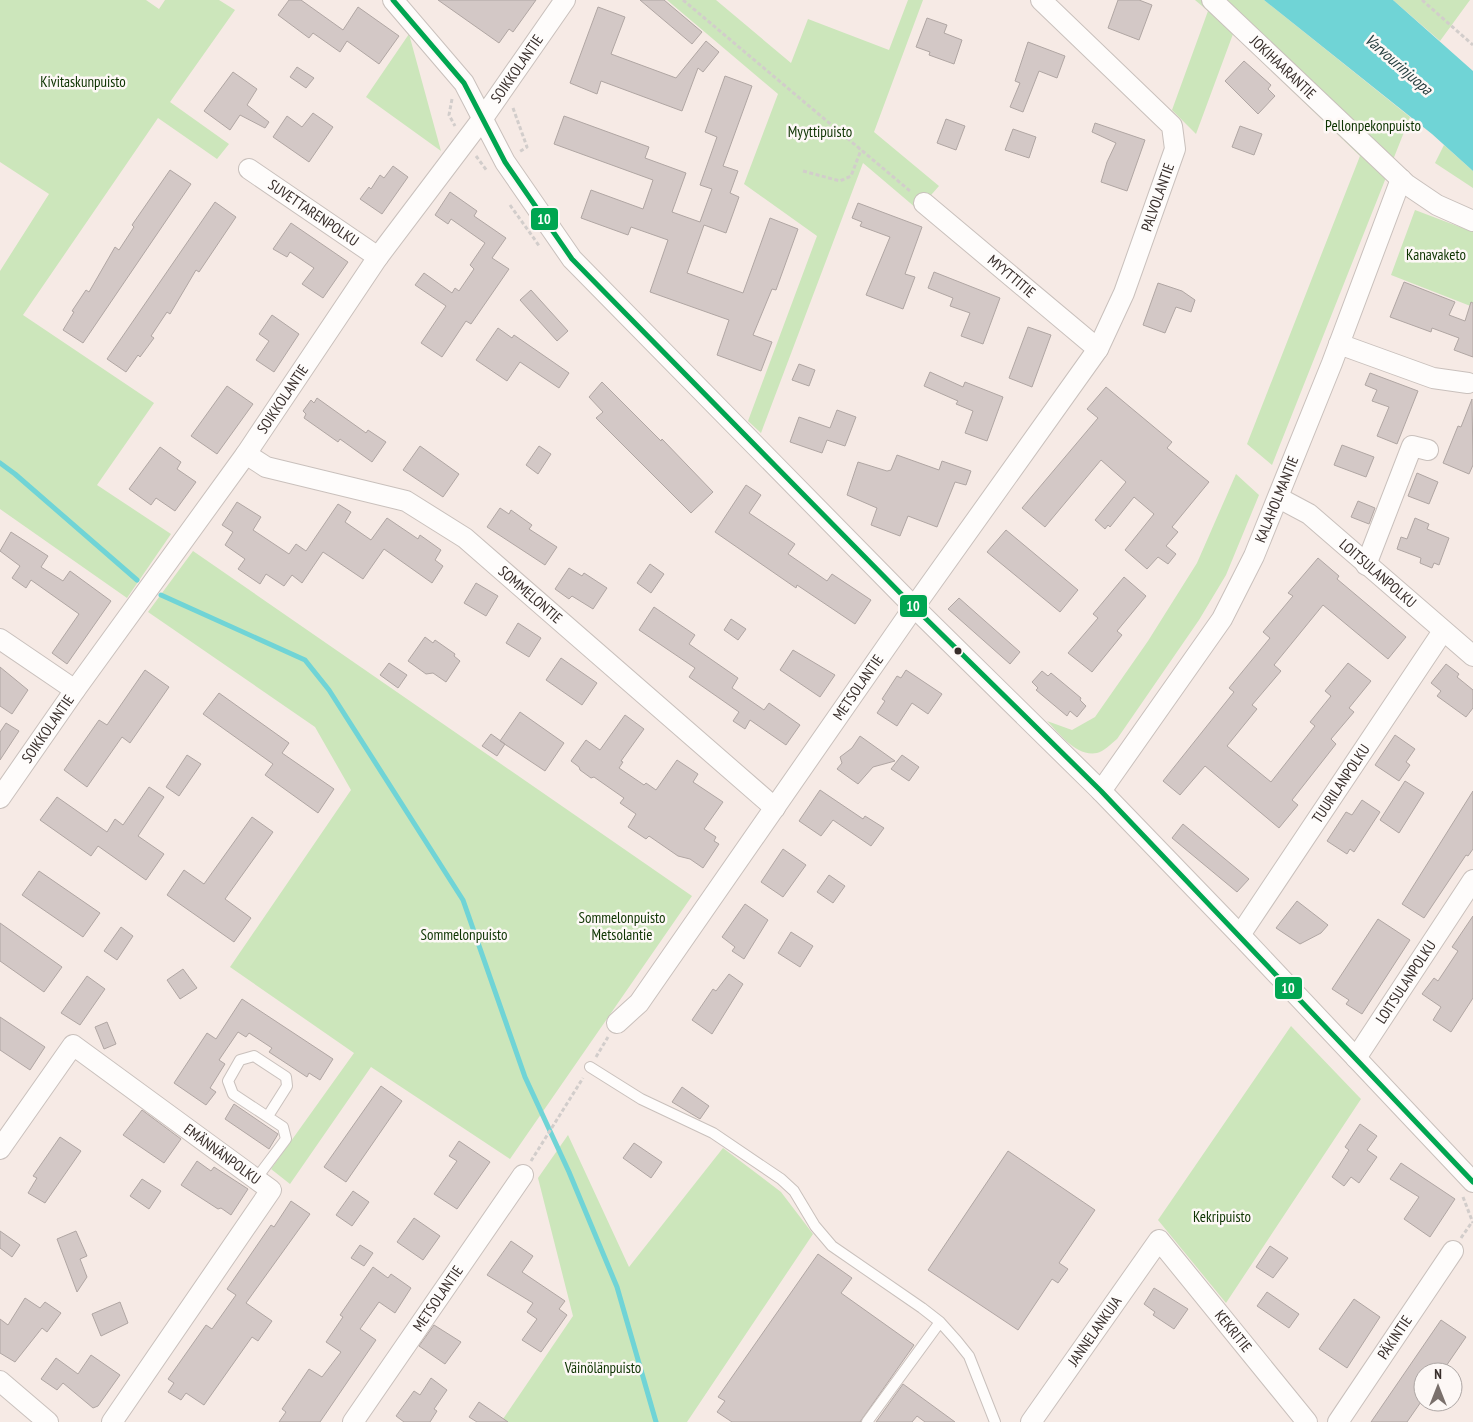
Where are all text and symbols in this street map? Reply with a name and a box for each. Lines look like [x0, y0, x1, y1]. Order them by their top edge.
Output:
water label: Varvourinjuopa [1361, 29, 1438, 100]
street label: SOIKKOLANTIE [486, 31, 547, 107]
street label: JOKIHAARANTIE [1246, 31, 1320, 103]
park label: Kivitaskunpuisto [40, 72, 126, 91]
park label: Pellonpekonpuisto [1325, 116, 1421, 135]
park label: Myyttipuisto [788, 122, 852, 141]
street label: PALVOLANTIE [1137, 160, 1178, 234]
street label: SUVETTARENPOLKU [265, 175, 363, 250]
line badge: 10 [530, 207, 559, 231]
text: 10 [537, 210, 551, 228]
park label: Kanavaketo [1406, 245, 1466, 264]
street label: MYYTTITIE [984, 250, 1039, 301]
street label: SOIKKOLANTIE [252, 361, 312, 437]
street label: KALAHOLMANTIE [1250, 453, 1302, 545]
street label: LOITSULANPOLKU [1336, 535, 1421, 612]
street label: SOMMELONTIE [495, 561, 566, 627]
line badge: 10 [899, 594, 928, 618]
text: 10 [906, 597, 920, 615]
unlabelled marker [953, 646, 963, 656]
street label: METSOLANTIE [828, 651, 887, 724]
street label: SOIKKOLANTIE [17, 691, 78, 767]
street label: TUURILANPOLKU [1308, 740, 1374, 826]
park label: Sommelonpuisto Metsolantie [578, 908, 666, 944]
park label: Sommelonpuisto [420, 925, 508, 944]
street label: LOITSULANPOLKU [1371, 936, 1440, 1027]
line badge: 10 [1274, 976, 1303, 1000]
text: 10 [1281, 979, 1295, 997]
street label: EMÄNNÄNPOLKU [180, 1119, 265, 1188]
park label: Kekripuisto [1193, 1207, 1251, 1226]
street label: METSOLANTIE [408, 1262, 467, 1335]
street label: JANNELANKUJA [1063, 1292, 1126, 1370]
street label: KEKRITIE [1211, 1306, 1256, 1356]
street label: PÄKINTIE [1373, 1312, 1416, 1363]
park label: Väinölänpuisto [564, 1358, 641, 1377]
north arrow [1413, 1362, 1463, 1412]
text: N [1434, 1365, 1442, 1383]

